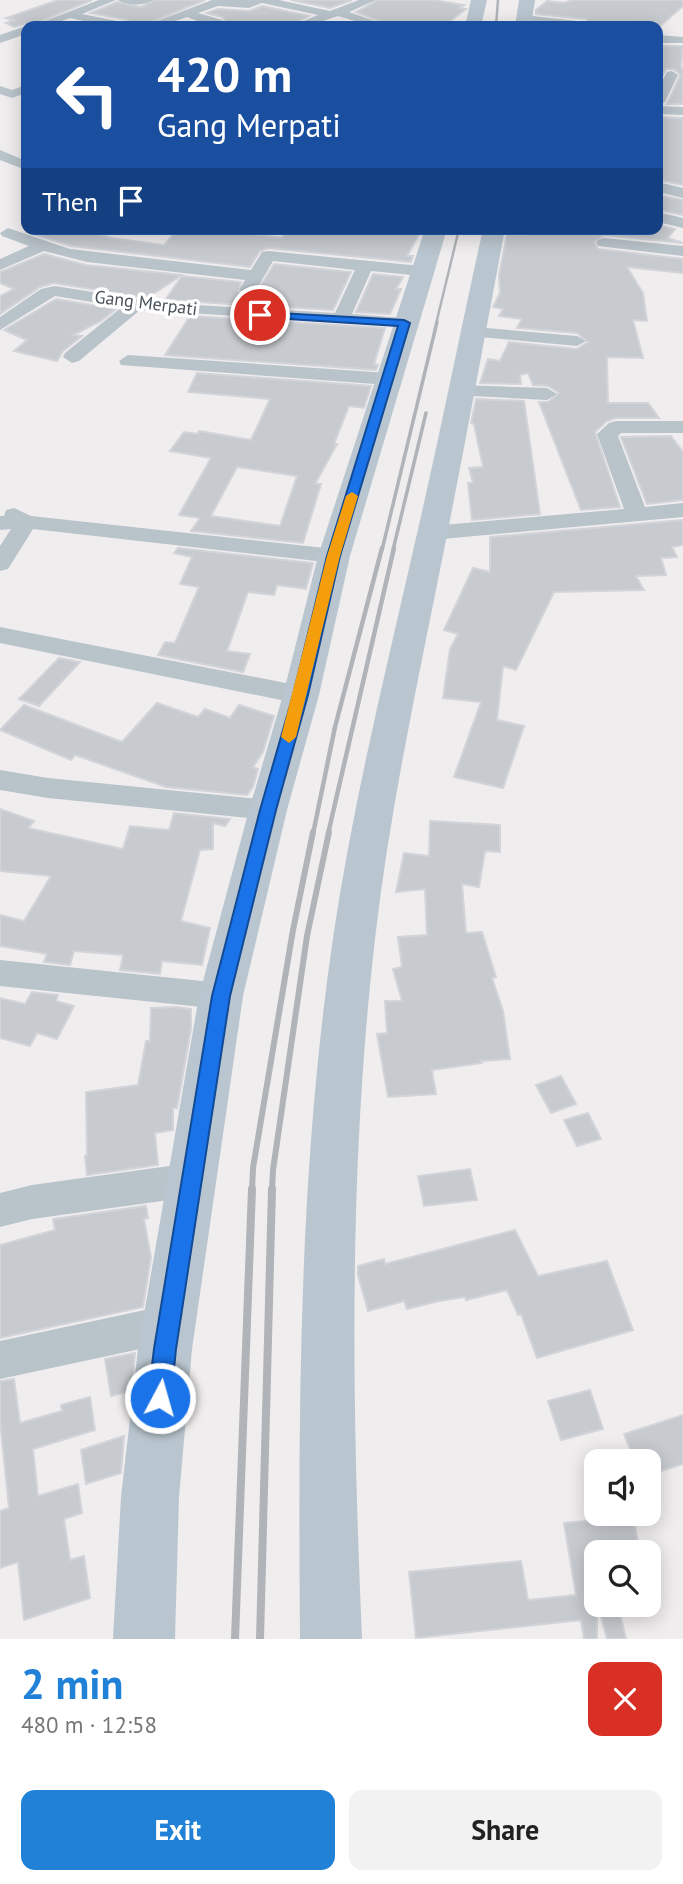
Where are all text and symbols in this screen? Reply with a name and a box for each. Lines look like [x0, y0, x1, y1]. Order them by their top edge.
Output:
text: 420 m [157, 42, 292, 106]
icon: left [42, 49, 133, 140]
text: Gang Merpati [157, 104, 341, 146]
icon: arrive [112, 182, 150, 220]
text: Then [42, 185, 98, 218]
street label: Gang Merpati [93, 285, 199, 320]
pin [230, 285, 290, 345]
icon: arrive [241, 296, 279, 334]
position arrow [123, 1361, 197, 1435]
map controls [584, 1449, 661, 1617]
button: sound [584, 1449, 661, 1526]
button: search [584, 1540, 661, 1617]
text: 2 min [21, 1656, 123, 1711]
button: close [588, 1662, 662, 1736]
text: 480 m · 12:58 [21, 1710, 157, 1739]
button: Exit [21, 1790, 335, 1870]
button: Share [349, 1790, 662, 1870]

